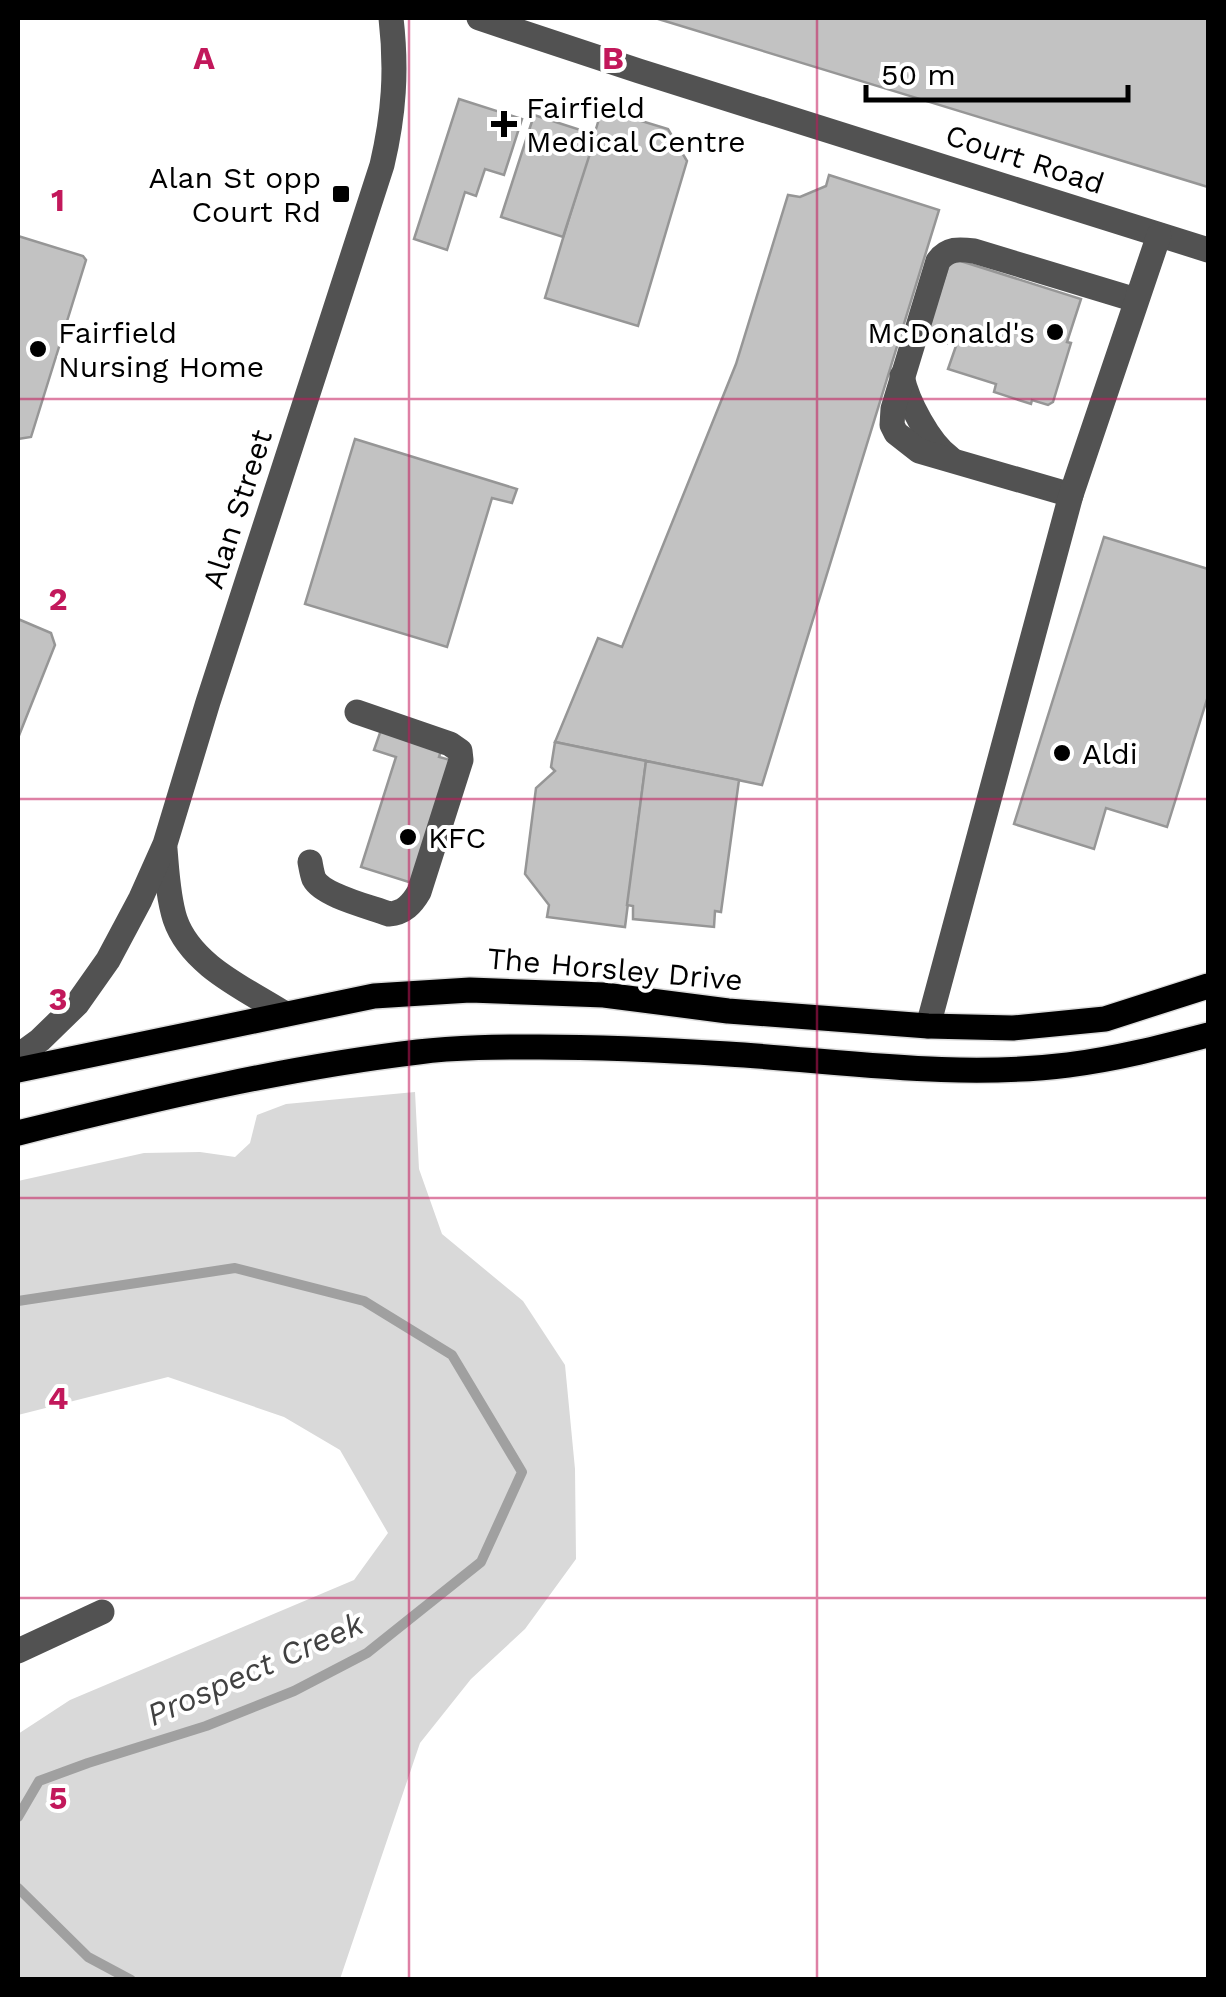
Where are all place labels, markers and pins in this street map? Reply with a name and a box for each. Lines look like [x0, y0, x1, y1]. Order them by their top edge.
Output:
place label: Fairfield Medical Centre [526, 90, 746, 159]
marker: Fairfield Medical Centre [491, 111, 517, 137]
place label: Alan St opp Court Rd [149, 160, 321, 229]
marker: Alan St opp Court Rd [330, 183, 352, 205]
place label: Fairfield Nursing Home [58, 315, 264, 384]
place label: McDonald's [867, 315, 1035, 350]
marker: McDonald's [1044, 321, 1066, 343]
marker: Fairfield Nursing Home [27, 338, 49, 360]
place label: Aldi [1082, 736, 1138, 771]
marker: Aldi [1051, 742, 1073, 764]
place label: KFC [428, 820, 486, 855]
marker: KFC [397, 826, 419, 848]

